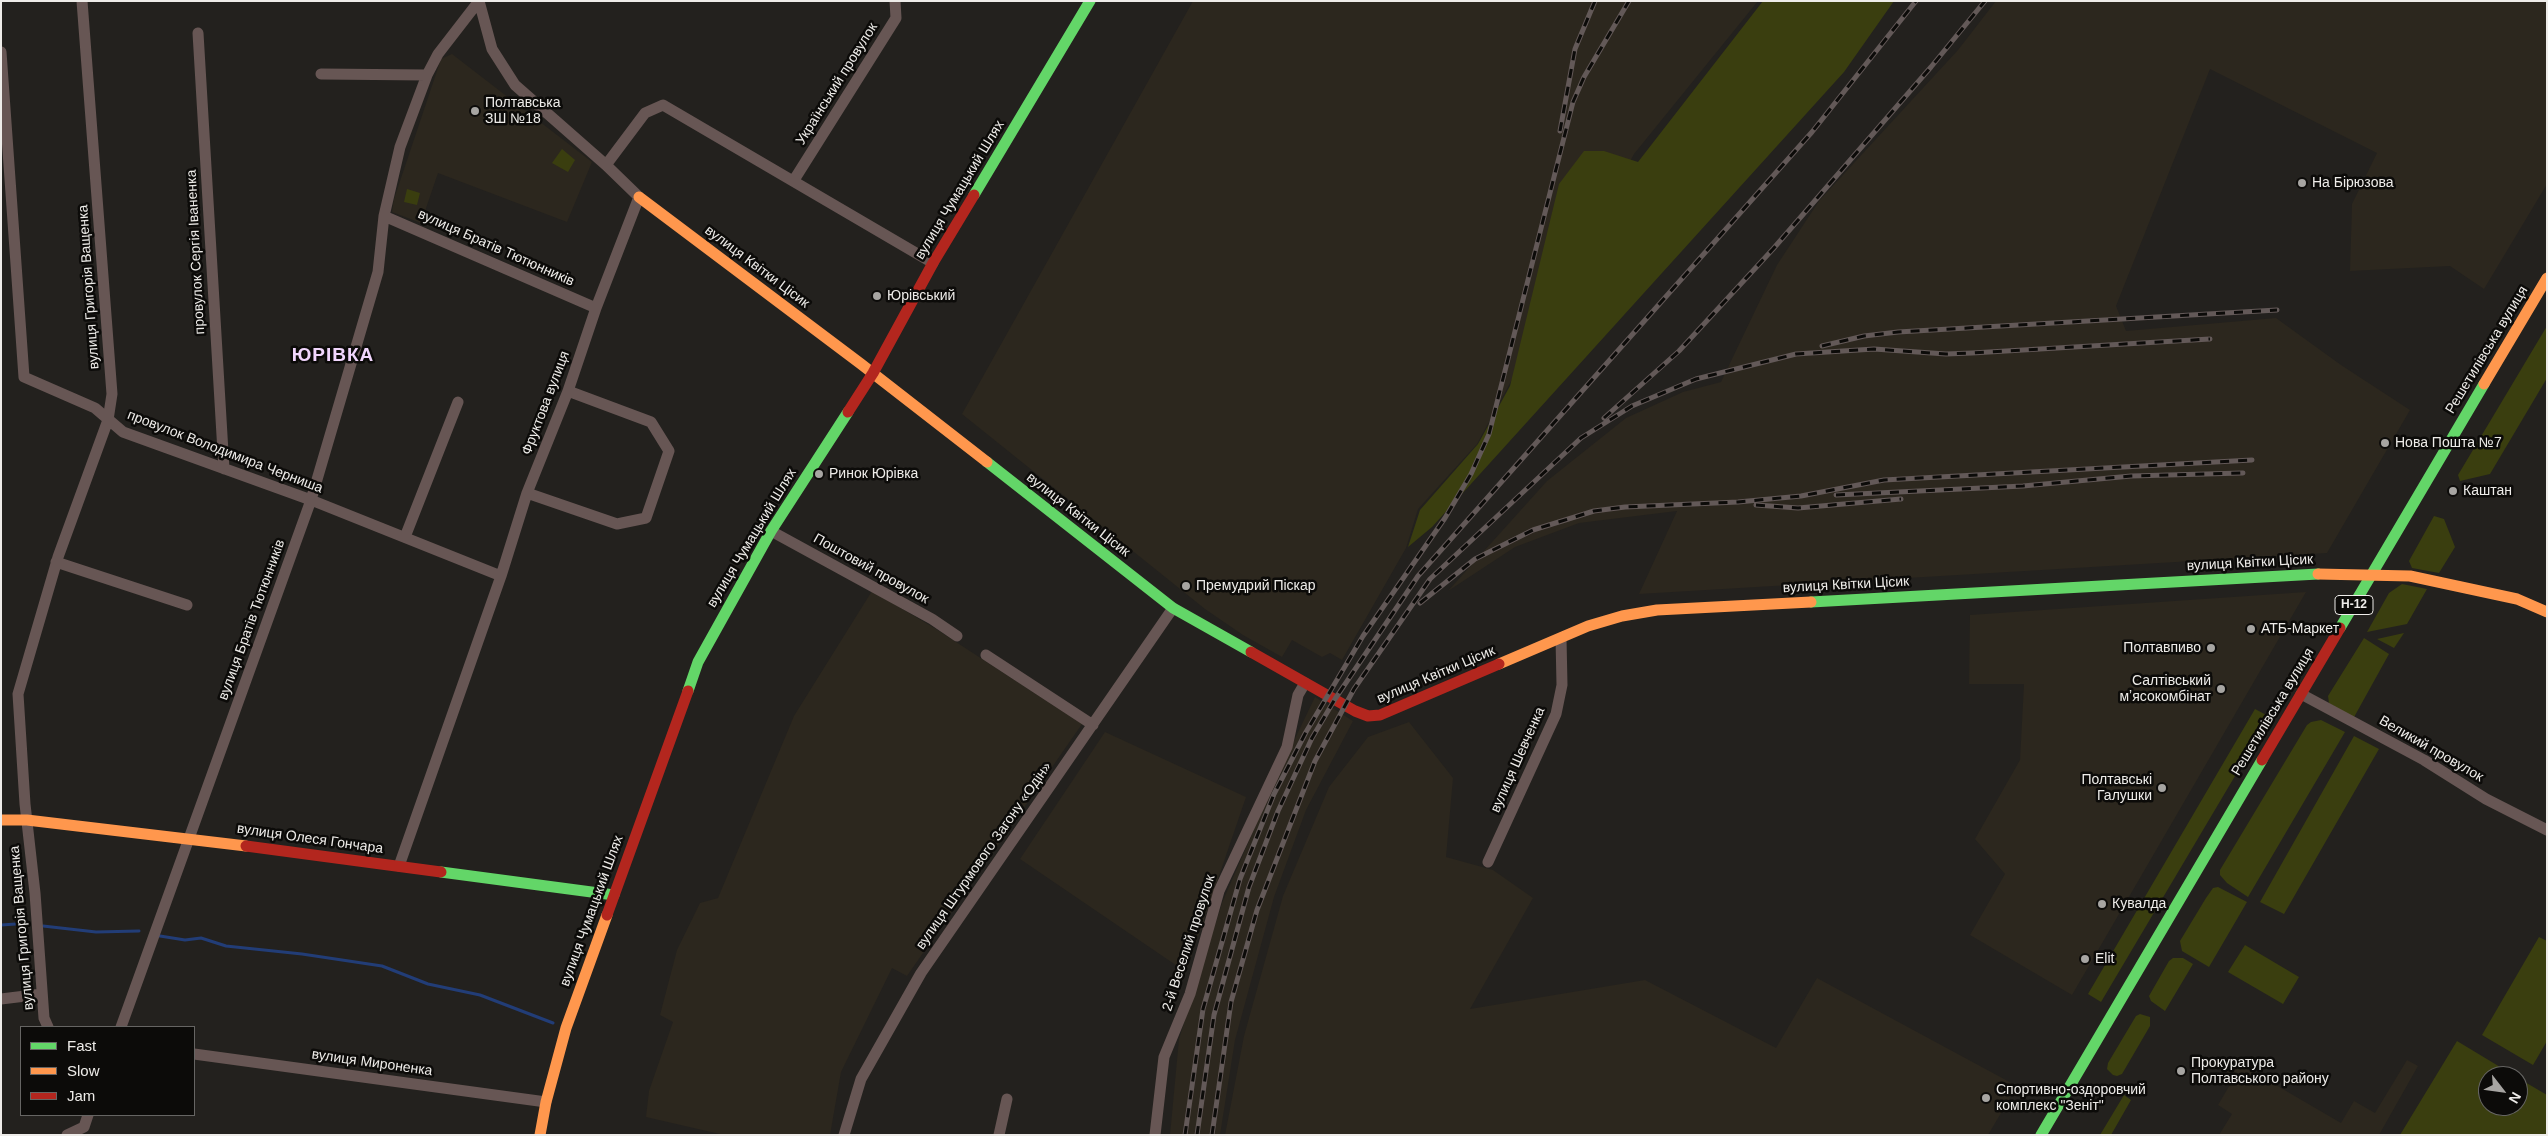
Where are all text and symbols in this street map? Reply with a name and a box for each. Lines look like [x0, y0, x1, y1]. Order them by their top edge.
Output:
street label: Український провулок [793, 20, 881, 148]
place label: Полтавська ЗШ №18 [485, 95, 561, 128]
marker: Полтавська ЗШ №18 [469, 105, 481, 117]
street label: вулиця Чумацький Шлях [912, 117, 1008, 263]
street label: провулок Сергія Іваненка [183, 169, 209, 335]
place label: На Бірюзова [2312, 175, 2393, 191]
marker: На Бірюзова [2296, 177, 2308, 189]
street label: вулиця Григорія Ващенка [75, 204, 103, 370]
street label: вулиця Братів Тютюнників [415, 206, 577, 290]
street label: вулиця Квітки Цісик [701, 222, 813, 312]
street label: Решетилівська вулиця [2442, 283, 2532, 417]
place label: Юрівський [887, 288, 955, 304]
marker: Юрівський [871, 290, 883, 302]
district label: ЮРІВКА [291, 345, 375, 367]
street label: Фруктова вулиця [518, 349, 574, 457]
street label: провулок Володимира Черниша [125, 407, 325, 497]
place label: Нова Пошта №7 [2395, 435, 2502, 451]
marker: Нова Пошта №7 [2379, 437, 2391, 449]
street label: вулиця Чумацький Шлях [704, 465, 800, 611]
place label: Ринок Юрівка [829, 466, 918, 482]
marker: Ринок Юрівка [813, 468, 825, 480]
street label: вулиця Квітки Цісик [1023, 469, 1133, 561]
place label: Каштан [2463, 483, 2512, 499]
marker: Каштан [2447, 485, 2459, 497]
street label: Поштовий провулок [810, 530, 932, 608]
street label: вулиця Братів Тютюнників [215, 537, 289, 703]
street label: вулиця Квітки Цісик [2186, 551, 2314, 575]
street label: вулиця Квітки Цісик [1782, 573, 1910, 597]
place label: Премудрий Піскар [1196, 578, 1316, 594]
marker: Премудрий Піскар [1180, 580, 1192, 592]
road number: Н-12 [2335, 596, 2373, 614]
place label: АТБ-Маркет [2261, 621, 2339, 637]
marker: АТБ-Маркет [2245, 623, 2257, 635]
place label: Полтавпиво [2123, 640, 2201, 656]
marker: Полтавпиво [2205, 642, 2217, 654]
street label: вулиця Квітки Цісик [1374, 643, 1498, 707]
street label: Решетилівська вулиця [2228, 645, 2318, 779]
place label: Салтівський мʼясокомбінат [2119, 673, 2211, 706]
marker: Салтівський мʼясокомбінат [2215, 683, 2227, 695]
street label: вулиця Шевченка [1487, 705, 1549, 815]
street label: Великий провулок [2376, 712, 2486, 786]
street label: вулиця Штурмового Загону «Одін» [913, 759, 1055, 953]
place label: Полтавські Галушки [2081, 772, 2152, 804]
marker: Полтавські Галушки [2156, 782, 2168, 794]
street label: вулиця Олеся Гончара [236, 820, 384, 858]
street label: вулиця Чумацький Шлях [557, 833, 627, 989]
street label: вулиця Григорія Ващенка [6, 845, 38, 1011]
street label: 2-й Веселий провулок [1159, 873, 1219, 1013]
place label: Кувалда [2112, 896, 2166, 912]
marker: Кувалда [2096, 898, 2108, 910]
place label: Elit [2095, 951, 2114, 967]
marker: Elit [2079, 953, 2091, 965]
legend [20, 1026, 195, 1116]
text: Fast [67, 1037, 96, 1054]
street label: вулиця Мироненка [311, 1046, 433, 1080]
place label: Прокуратура Полтавського району [2191, 1055, 2329, 1088]
text: Slow [67, 1062, 100, 1079]
marker: Прокуратура Полтавського району [2175, 1065, 2187, 1077]
north arrow [2478, 1066, 2528, 1116]
place label: Спортивно-оздоровчий комплекс "Зеніт" [1996, 1082, 2146, 1114]
text: Jam [67, 1087, 95, 1104]
text: N [2506, 1090, 2525, 1106]
marker: Спортивно-оздоровчий комплекс "Зеніт" [1980, 1092, 1992, 1104]

